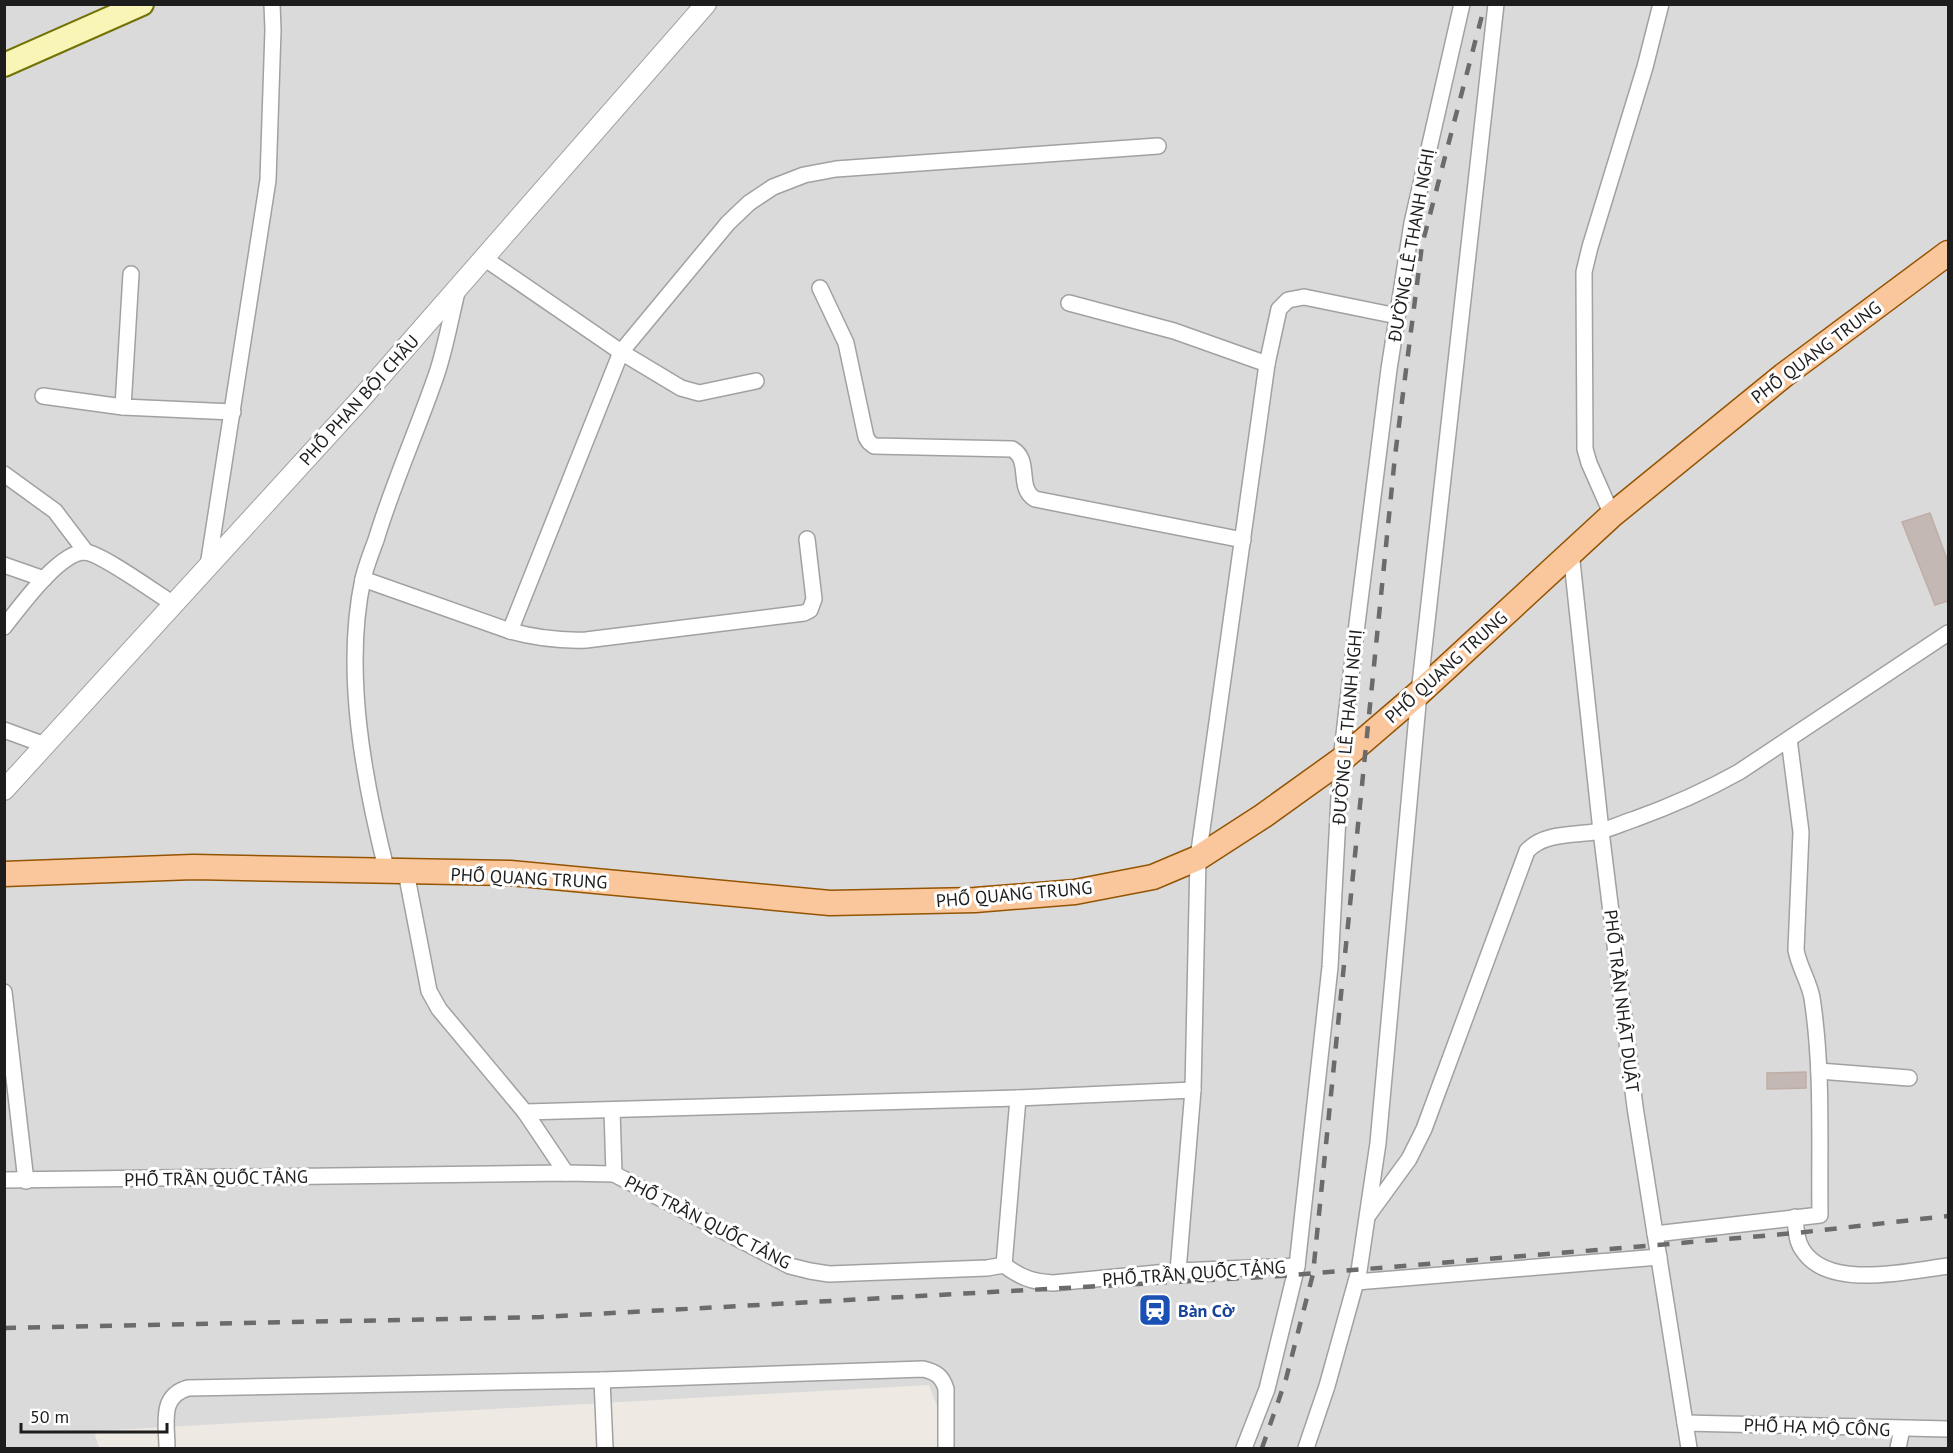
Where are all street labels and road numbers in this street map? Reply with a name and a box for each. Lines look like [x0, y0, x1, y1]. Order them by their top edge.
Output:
street label: ĐƯỜNG LÊ THANH NGHỊ [1383, 147, 1439, 344]
street label: PHỐ QUANG TRUNG [1746, 296, 1886, 408]
street label: PHỐ PHAN BỘI CHÂU [294, 330, 424, 470]
street label: PHỐ QUANG TRUNG [1380, 606, 1512, 728]
street label: ĐƯỜNG LÊ THANH NGHỊ [1327, 629, 1367, 826]
street label: PHỐ QUANG TRUNG [450, 862, 608, 894]
street label: PHỐ QUANG TRUNG [935, 876, 1093, 912]
street label: PHỐ TRẦN NHẬT DUẬT [1599, 908, 1645, 1094]
street label: PHỐ TRẦN QUỐC TẢNG [124, 1165, 308, 1191]
street label: PHỐ TRẦN QUỐC TẢNG [621, 1170, 795, 1274]
street label: PHỐ TRẦN QUỐC TẢNG [1102, 1255, 1286, 1291]
street label: PHỐ HẠ MỘ CÔNG [1743, 1413, 1891, 1441]

